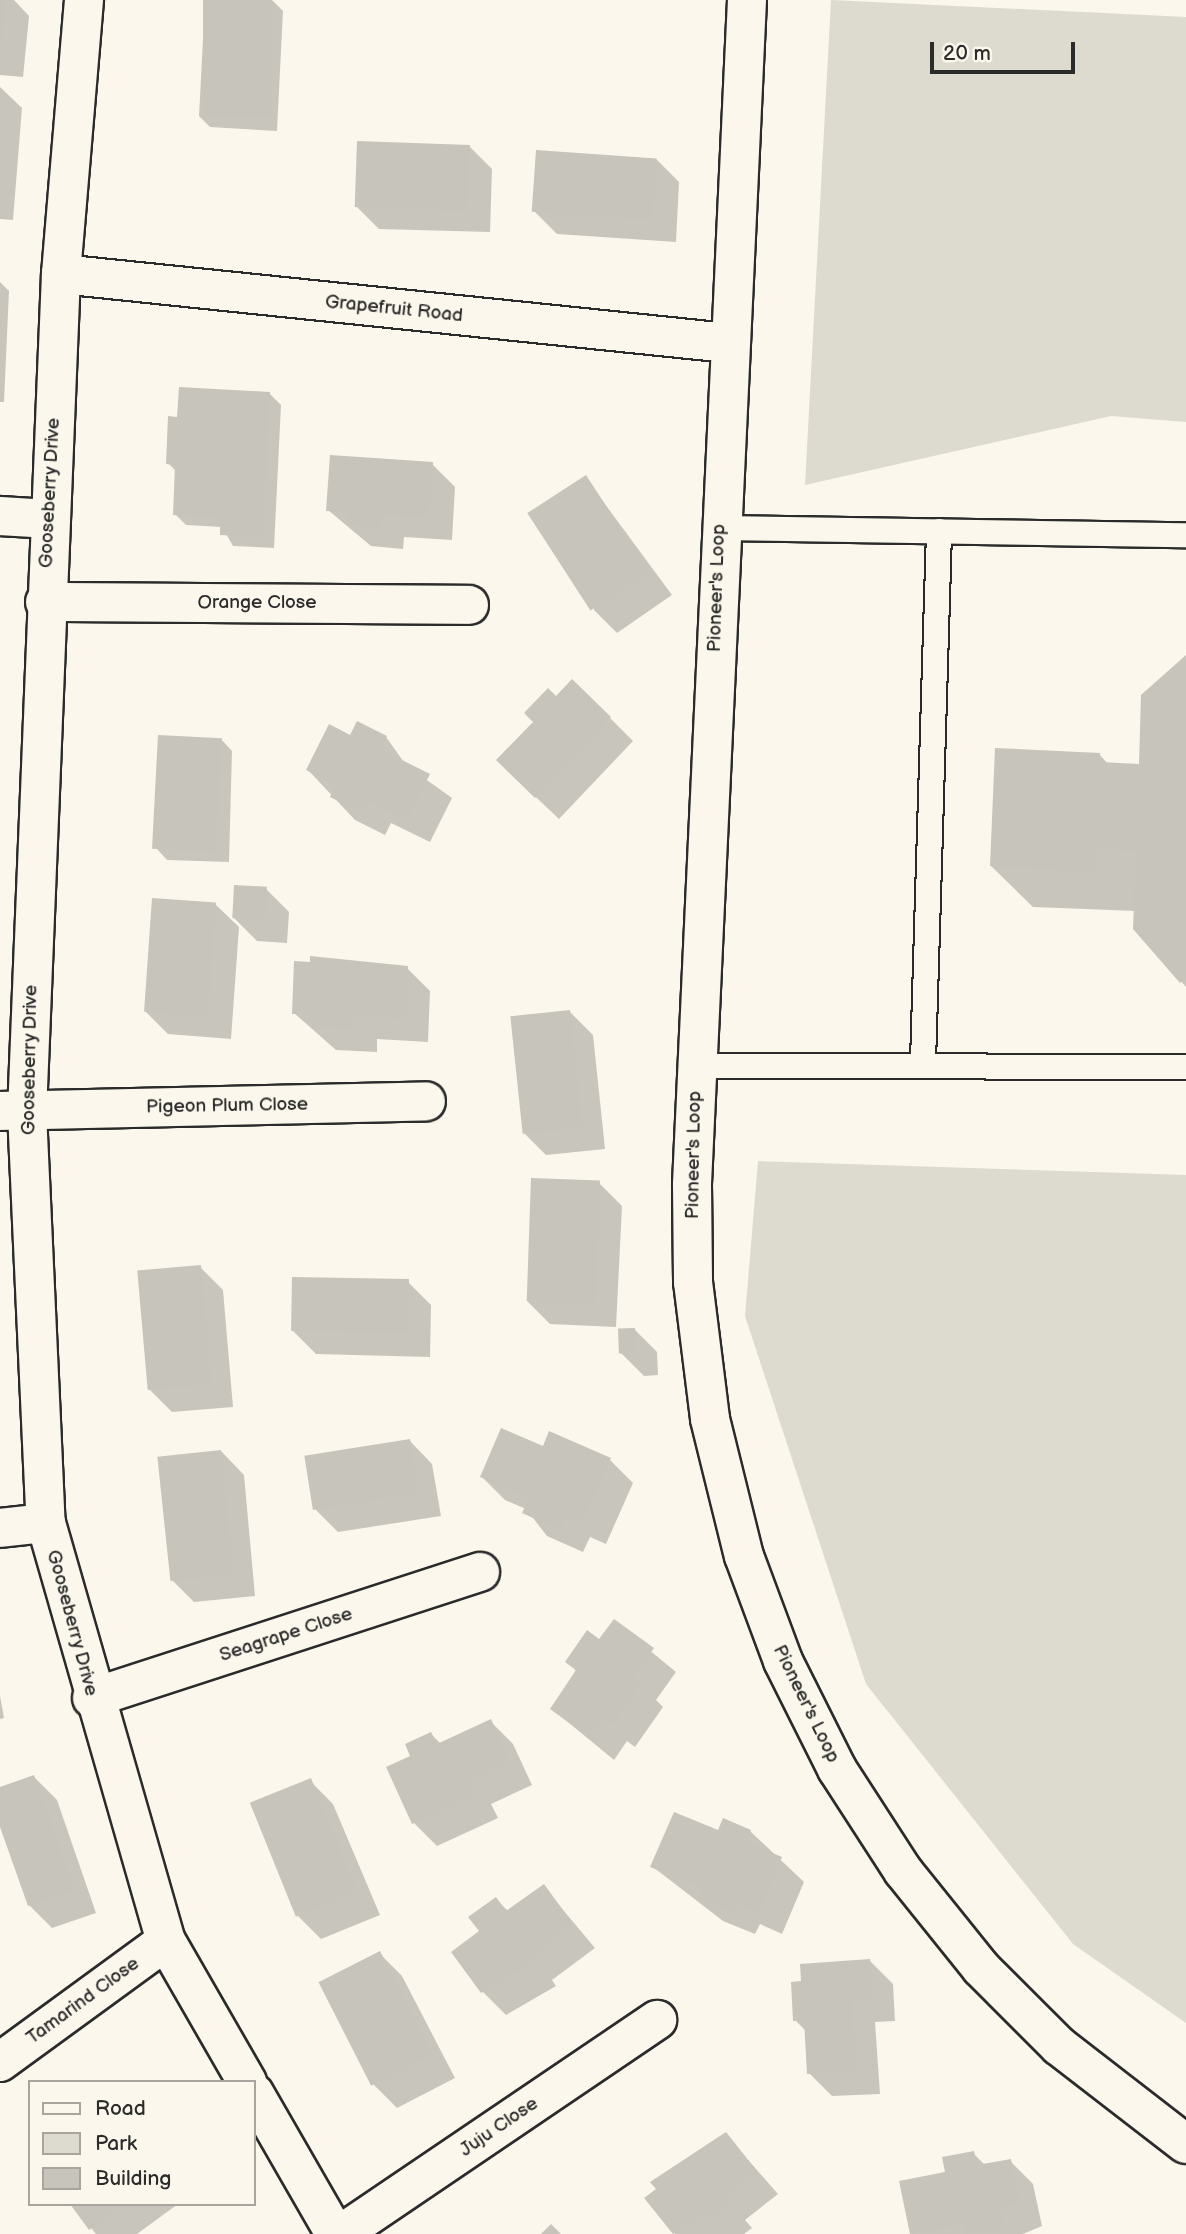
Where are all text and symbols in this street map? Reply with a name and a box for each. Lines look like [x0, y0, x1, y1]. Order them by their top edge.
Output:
scale bar [934, 28, 1079, 72]
text: 20 m [943, 41, 991, 66]
street label: Grapefruit Road [324, 290, 464, 328]
street label: Gooseberry Drive [35, 417, 65, 569]
street label: Pioneer's Loop [703, 523, 731, 653]
street label: Orange Close [198, 592, 316, 614]
street label: Gooseberry Drive [17, 984, 43, 1136]
street label: Pioneer's Loop [681, 1091, 707, 1219]
street label: Pigeon Plum Close [146, 1093, 308, 1119]
street label: Gooseberry Drive [41, 1547, 103, 1699]
street label: Seagrape Close [217, 1603, 355, 1667]
street label: Pioneer's Loop [768, 1641, 844, 1767]
street label: Tamarind Close [22, 1952, 144, 2050]
legend [28, 2080, 256, 2206]
street label: Juju Close [455, 2092, 543, 2162]
text: Road [95, 2096, 146, 2121]
text: Park [95, 2131, 137, 2156]
text: Building [95, 2166, 171, 2191]

